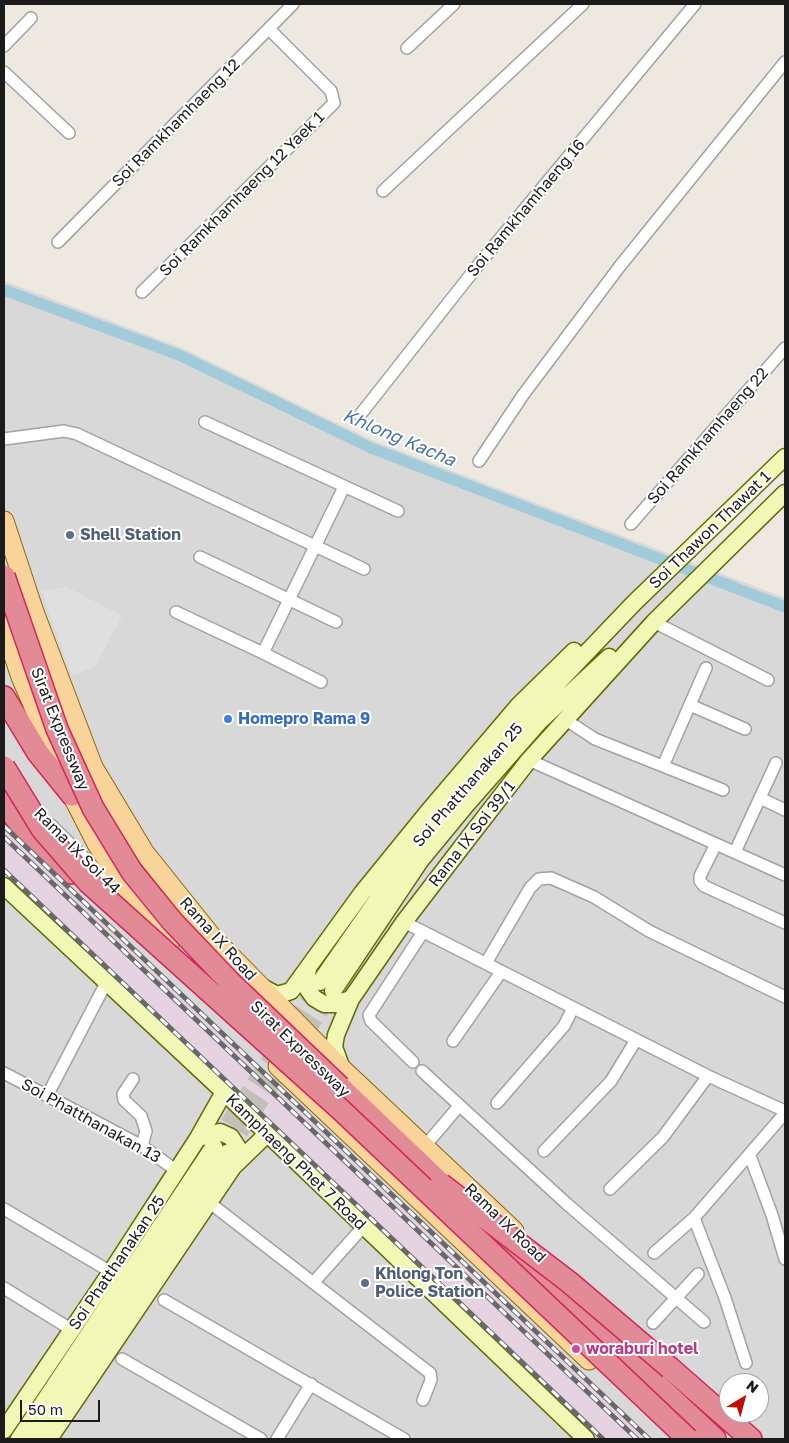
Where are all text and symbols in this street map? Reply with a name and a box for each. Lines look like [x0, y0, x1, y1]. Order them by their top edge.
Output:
street label: Soi Ramkhamhaeng 12 [108, 55, 244, 191]
street label: Soi Ramkhamhaeng 12 Yaek 1 [156, 108, 328, 280]
street label: Soi Ramkhamhaeng 16 [463, 135, 589, 281]
street label: Soi Ramkhamhaeng 22 [644, 364, 772, 508]
water label: Khlong Kacha [340, 405, 458, 471]
street label: Soi Thawon Thawat 1 [645, 467, 775, 593]
place label: Shell Station [80, 525, 181, 545]
marker: Shell Station [64, 529, 76, 541]
street label: Sirat Expressway [27, 665, 93, 793]
place label: Homepro Rama 9 [238, 709, 370, 729]
marker: Homepro Rama 9 [222, 713, 234, 725]
street label: Soi Phatthanakan 25 [409, 719, 527, 851]
street label: Rama IX Soi 39/1 [425, 777, 519, 891]
street label: Rama IX Soi 44 [30, 804, 124, 898]
street label: Rama IX Road [175, 893, 261, 985]
street label: Sirat Expressway [246, 997, 354, 1101]
street label: Soi Phatthanakan 13 [18, 1075, 164, 1167]
street label: Kamphaeng Phet 7 Road [222, 1090, 370, 1234]
street label: Rama IX Road [460, 1179, 550, 1267]
street label: Soi Phatthanakan 25 [65, 1192, 169, 1334]
place label: Khlong Ton Police Station [375, 1264, 484, 1302]
marker: Khlong Ton Police Station [359, 1277, 371, 1289]
place label: woraburi hotel [586, 1339, 698, 1359]
marker: woraburi hotel [570, 1343, 582, 1355]
north arrow [719, 1373, 769, 1423]
text: N [743, 1376, 762, 1396]
scale bar [22, 1390, 102, 1422]
text: 50 m [28, 1400, 63, 1418]

